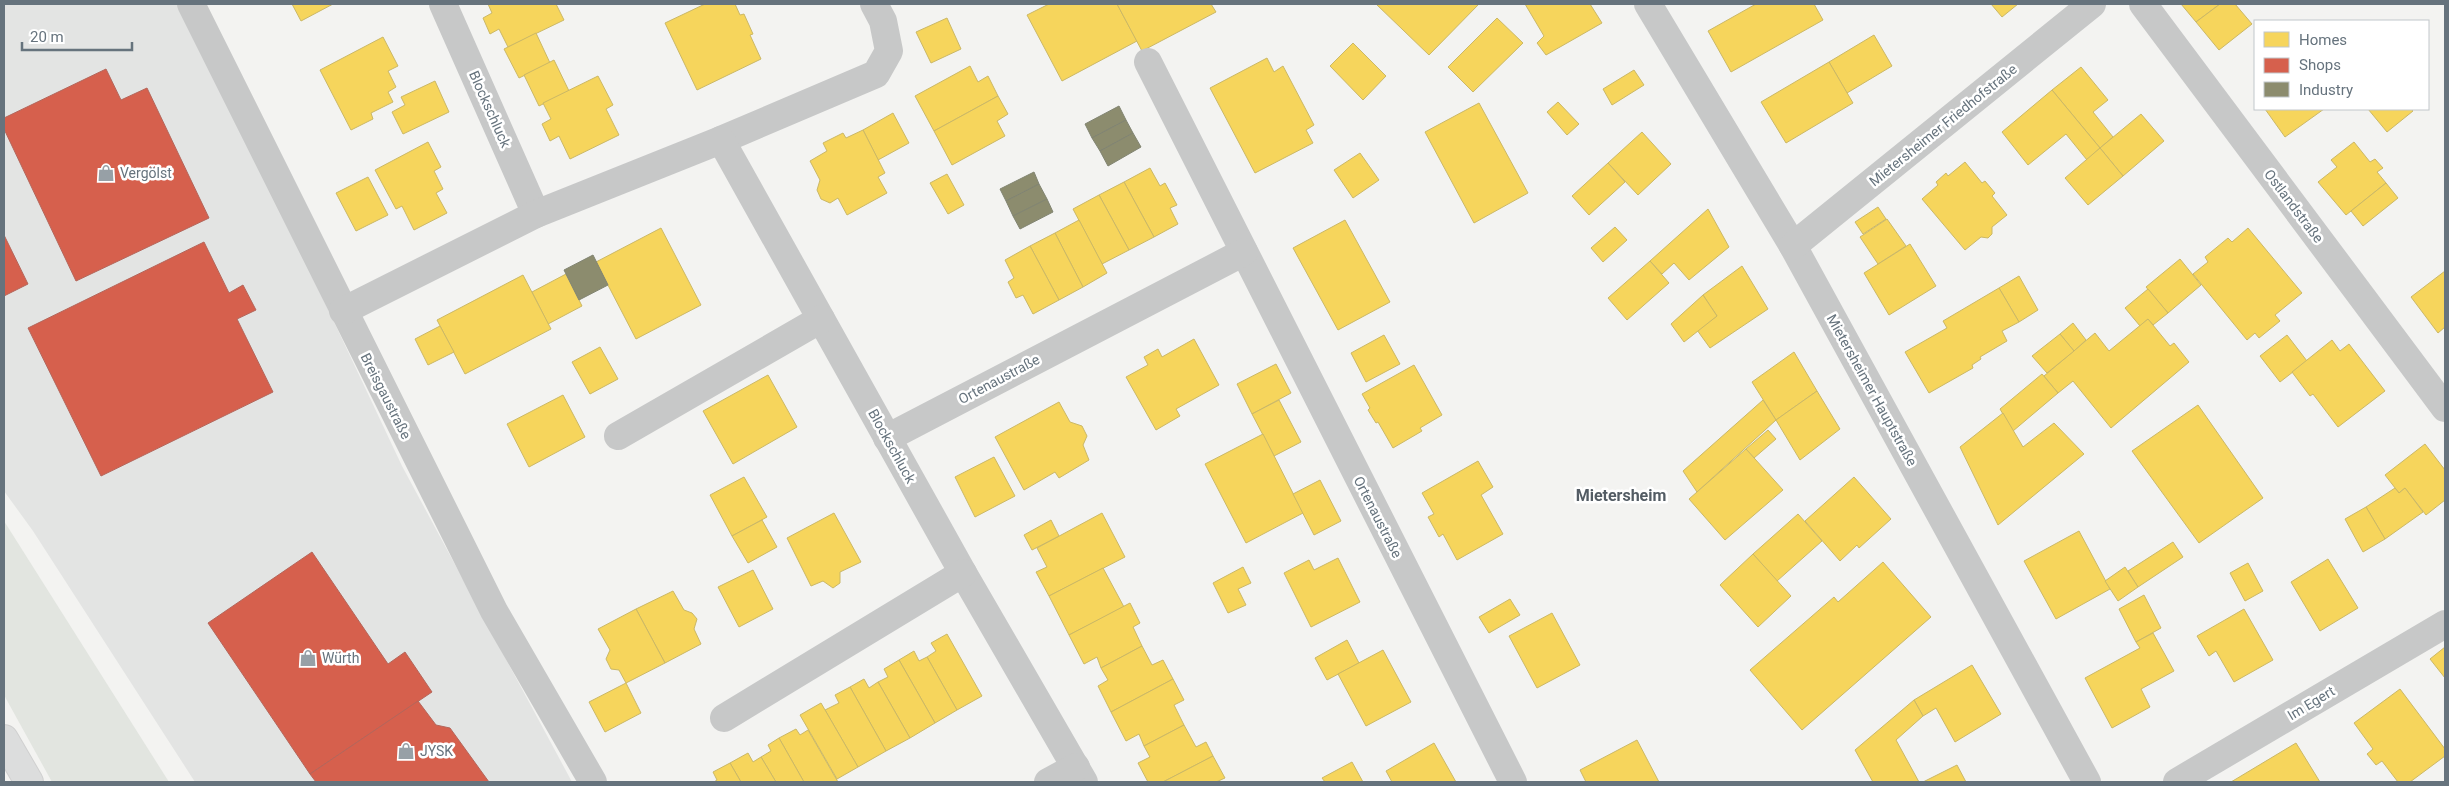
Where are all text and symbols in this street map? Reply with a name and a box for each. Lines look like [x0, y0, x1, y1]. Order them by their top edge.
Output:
scale bar [22, 20, 132, 52]
legend [2254, 20, 2429, 110]
text: 20 m [30, 28, 64, 46]
text: Homes [2299, 31, 2347, 49]
text: Shops [2299, 56, 2341, 74]
street label: Mietersheimer Friedhofstraße [1866, 61, 2020, 189]
street label: Blockschluck [466, 68, 514, 151]
text: Industry [2299, 81, 2353, 99]
shop icon: Vergölst [96, 163, 116, 183]
place label: Vergölst [120, 165, 172, 181]
street label: Ostlandstraße [2261, 166, 2327, 246]
street label: Mietersheimer Hauptstraße [1824, 311, 1920, 469]
street label: Breisgaustraße [357, 350, 415, 442]
street label: Ortenaustraße [956, 351, 1042, 407]
street label: Blockschluck [865, 406, 919, 487]
street label: Ortenaustraße [1351, 474, 1405, 560]
district label: Mietersheim [1576, 486, 1666, 505]
shop icon: Würth [298, 648, 318, 668]
place label: Würth [322, 650, 359, 666]
street label: Im Egert [2284, 682, 2338, 723]
shop icon: JYSK [396, 741, 416, 761]
place label: JYSK [420, 743, 453, 759]

